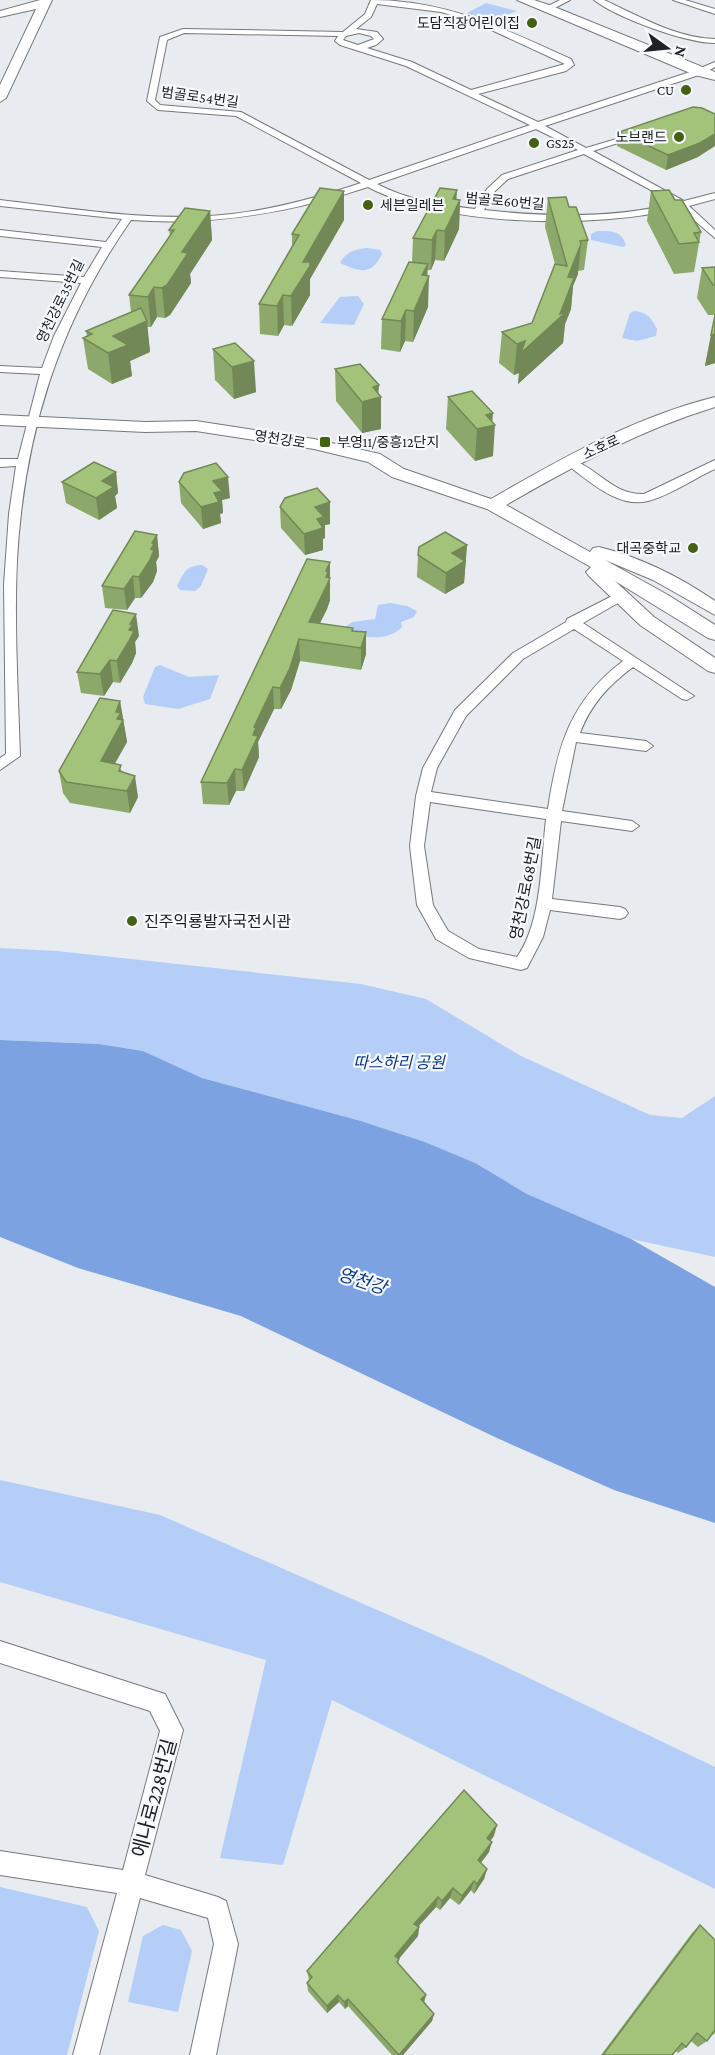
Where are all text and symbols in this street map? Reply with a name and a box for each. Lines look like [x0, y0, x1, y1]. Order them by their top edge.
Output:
place label: 도담직장어린이집 [417, 15, 520, 31]
marker: 도담직장어린이집 [525, 16, 539, 30]
north arrow [637, 18, 697, 78]
text: N [671, 44, 691, 59]
place label: CU [657, 82, 674, 98]
marker: CU [679, 83, 693, 97]
street label: 범골로54번길 [160, 84, 240, 110]
place label: 노브랜드 [615, 129, 667, 145]
marker: 노브랜드 [672, 130, 686, 144]
place label: GS25 [546, 135, 575, 151]
marker: GS25 [527, 136, 541, 150]
street label: 범골로60번길 [465, 190, 545, 212]
place label: 세븐일레븐 [380, 197, 445, 213]
marker: 세븐일레븐 [361, 198, 375, 212]
street label: 영천강로35번길 [33, 257, 87, 345]
street label: 영천강로 [253, 427, 307, 451]
street label: 소호로 [580, 432, 622, 462]
place label: 부영11/중흥12단지 [337, 434, 439, 450]
marker: 부영11/중흥12단지 [318, 435, 332, 449]
place label: 대곡중학교 [617, 540, 681, 556]
marker: 대곡중학교 [686, 541, 700, 555]
street label: 영천강로68번길 [507, 835, 544, 941]
place label: 진주익룡발자국전시관 [144, 913, 291, 930]
marker: 진주익룡발자국전시관 [125, 914, 139, 928]
park label: 따스하리 공원 [353, 1054, 446, 1071]
water label: 영천강 [335, 1264, 391, 1299]
street label: 에나로228번길 [128, 1736, 180, 1860]

